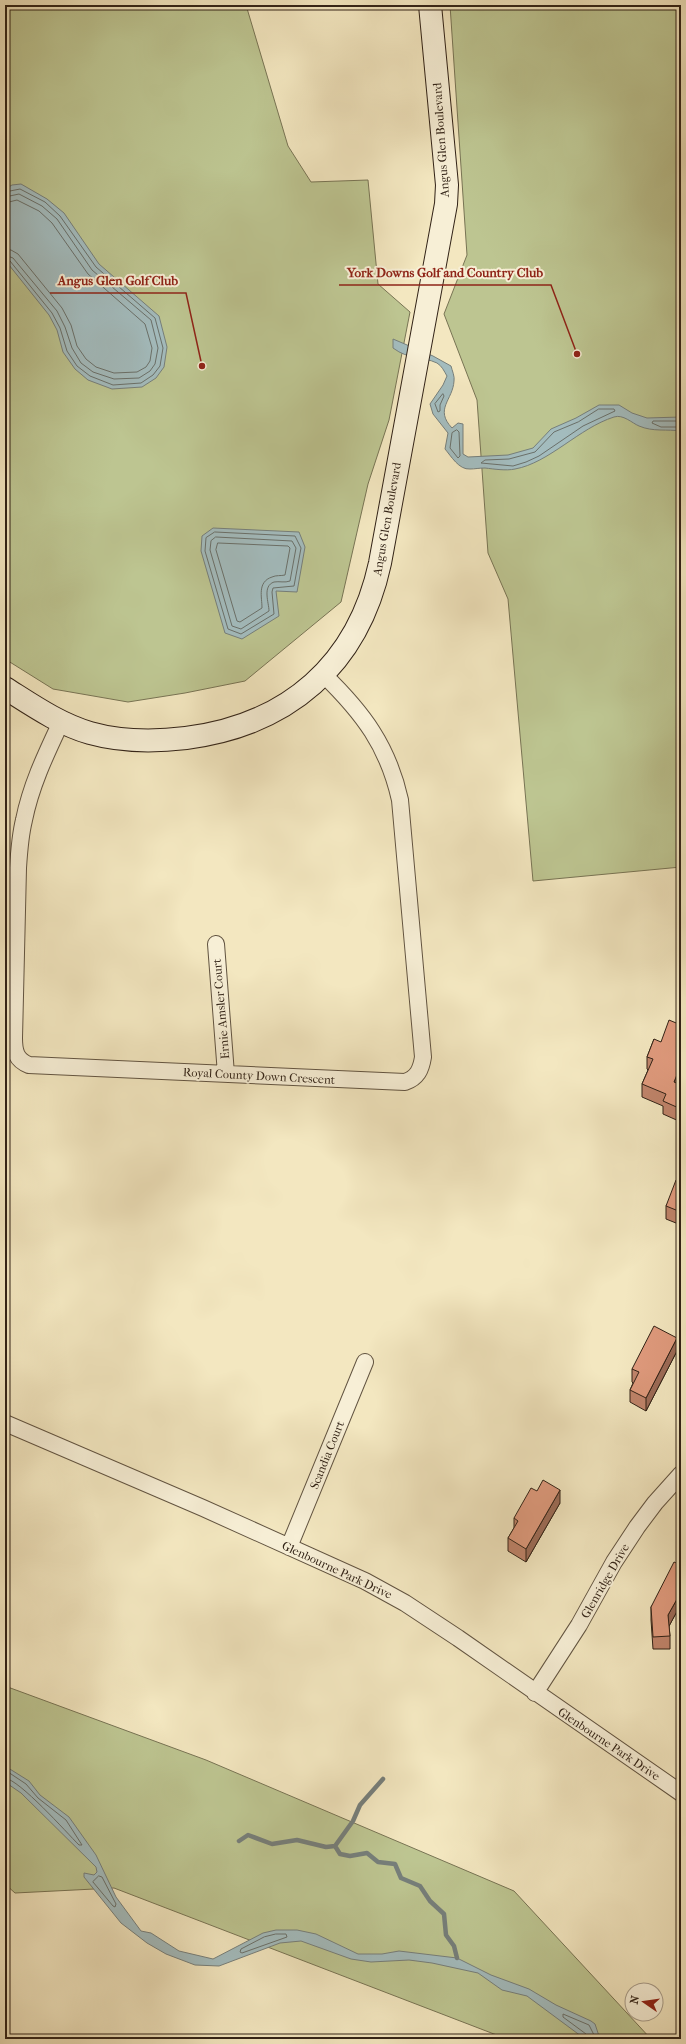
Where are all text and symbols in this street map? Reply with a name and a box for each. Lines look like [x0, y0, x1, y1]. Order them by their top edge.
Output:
street label: Angus Glen Boulevard [430, 82, 452, 199]
callout: York Downs Golf and Country Club [339, 260, 551, 285]
text: York Downs Golf and Country Club [346, 265, 543, 281]
callout: Angus Glen Golf Club [50, 268, 186, 293]
text: Angus Glen Golf Club [57, 273, 178, 289]
street label: Angus Glen Boulevard [370, 461, 404, 578]
street label: Ernie Amsler Court [210, 958, 232, 1060]
street label: Royal County Down Crescent [183, 1065, 336, 1087]
street label: Scandia Court [307, 1418, 347, 1491]
street label: Glenbourne Park Drive [280, 1538, 394, 1602]
street label: Glenridge Drive [578, 1541, 632, 1621]
street label: Glenbourne Park Drive [555, 1705, 663, 1783]
north arrow [624, 1982, 664, 2022]
text: N [627, 1994, 642, 2005]

